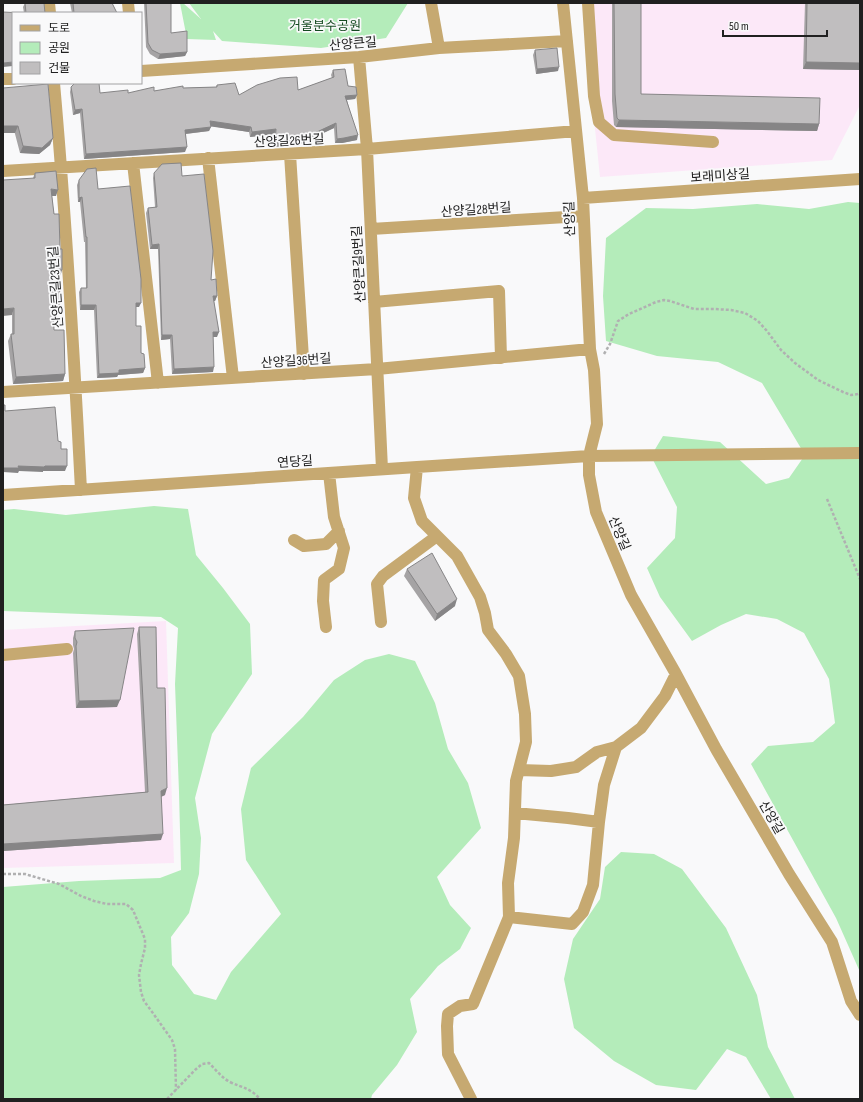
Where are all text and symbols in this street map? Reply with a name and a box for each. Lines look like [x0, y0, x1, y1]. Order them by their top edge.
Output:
legend [12, 12, 142, 84]
scale bar [723, 12, 827, 38]
park label: 거울분수공원 [289, 18, 361, 34]
text: 50 m [729, 19, 749, 34]
text: 도로 [48, 21, 70, 36]
street label: 산양큰길 [329, 34, 378, 54]
text: 공원 [48, 41, 70, 56]
text: 건물 [48, 61, 70, 76]
street label: 산양길26번길 [253, 131, 325, 151]
street label: 보래미상길 [690, 166, 750, 186]
street label: 산양길28번길 [440, 200, 512, 220]
street label: 산양길 [561, 201, 579, 237]
street label: 산양큰길9번길 [349, 225, 369, 303]
street label: 산양큰길23번길 [45, 245, 67, 329]
street label: 산양길36번길 [260, 351, 332, 371]
street label: 연당길 [277, 453, 314, 471]
street label: 산양길 [605, 514, 633, 553]
street label: 산양길 [755, 798, 787, 837]

